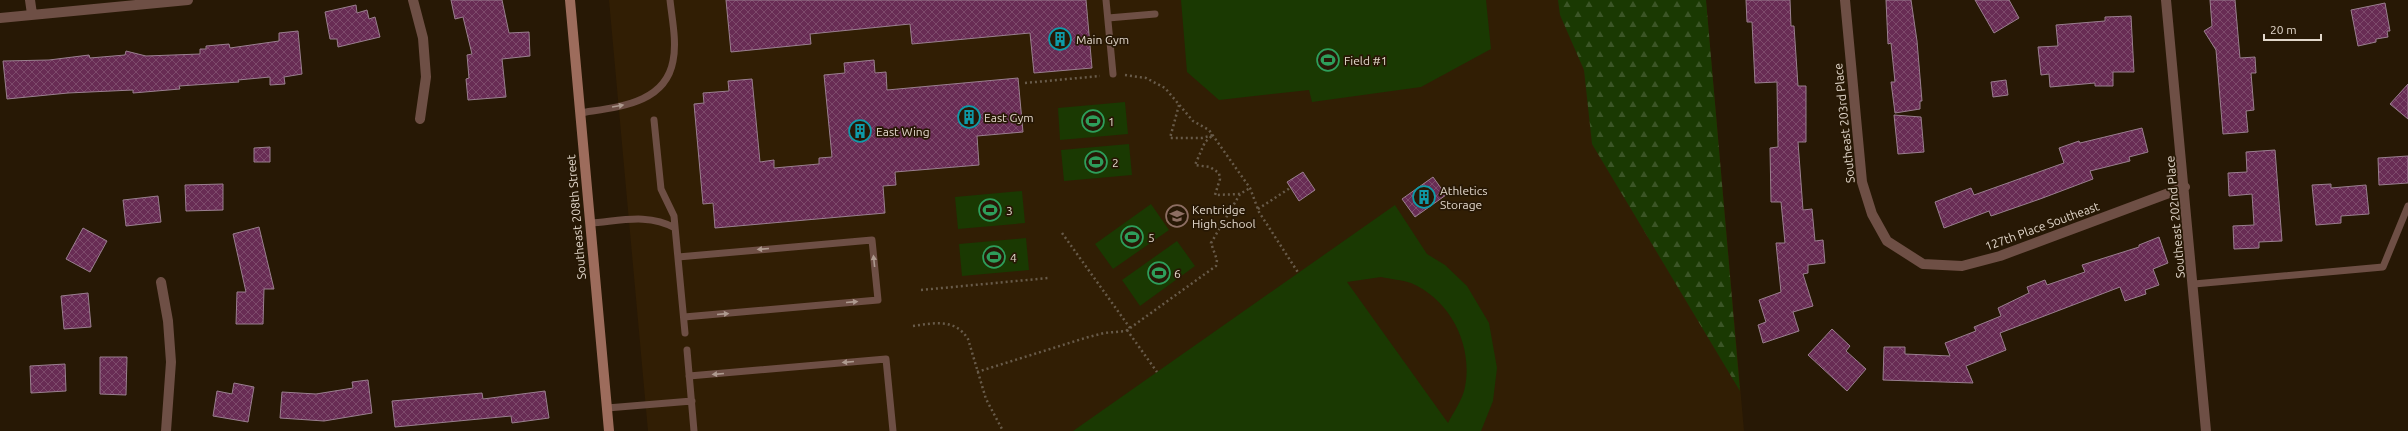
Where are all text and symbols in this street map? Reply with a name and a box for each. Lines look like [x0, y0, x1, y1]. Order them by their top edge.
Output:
scale bar [2264, 16, 2321, 42]
text: 20 m [2270, 23, 2297, 36]
building icon: Main Gym [1047, 26, 1073, 52]
place label: Main Gym [1076, 33, 1129, 46]
sports icon: Field #1 [1315, 47, 1341, 73]
place label: Field #1 [1344, 54, 1387, 67]
street label: Southeast 203rd Place [1831, 62, 1857, 184]
one-way arrow [612, 103, 624, 109]
building icon: East Gym [956, 104, 982, 130]
sports icon: 1 [1080, 108, 1106, 134]
place label: East Gym [984, 111, 1034, 124]
place label: 1 [1108, 115, 1115, 128]
building icon: East Wing [847, 118, 873, 144]
place label: East Wing [876, 125, 930, 138]
sports icon: 2 [1083, 149, 1109, 175]
street label: Southeast 208th Street [564, 154, 588, 280]
street label: Southeast 202nd Place [2163, 155, 2187, 279]
place label: 2 [1112, 156, 1119, 169]
building icon: Athletics Storage [1411, 184, 1437, 210]
place label: Athletics Storage [1440, 184, 1488, 211]
sports icon: 3 [977, 197, 1003, 223]
street label: 127th Place Southeast [1983, 199, 2101, 253]
school or university icon: Kentridge High School [1164, 203, 1190, 229]
place label: Kentridge High School [1192, 203, 1256, 230]
place label: 3 [1006, 204, 1013, 217]
sports icon: 5 [1119, 224, 1145, 250]
place label: 5 [1148, 231, 1155, 244]
sports icon: 4 [981, 244, 1007, 270]
one-way arrow [757, 246, 769, 253]
place label: 4 [1010, 251, 1017, 264]
one-way arrow [871, 255, 877, 267]
sports icon: 6 [1146, 260, 1172, 286]
place label: 6 [1174, 267, 1181, 280]
one-way arrow [846, 299, 858, 305]
one-way arrow [717, 310, 729, 317]
one-way arrow [842, 359, 854, 365]
one-way arrow [712, 370, 724, 377]

